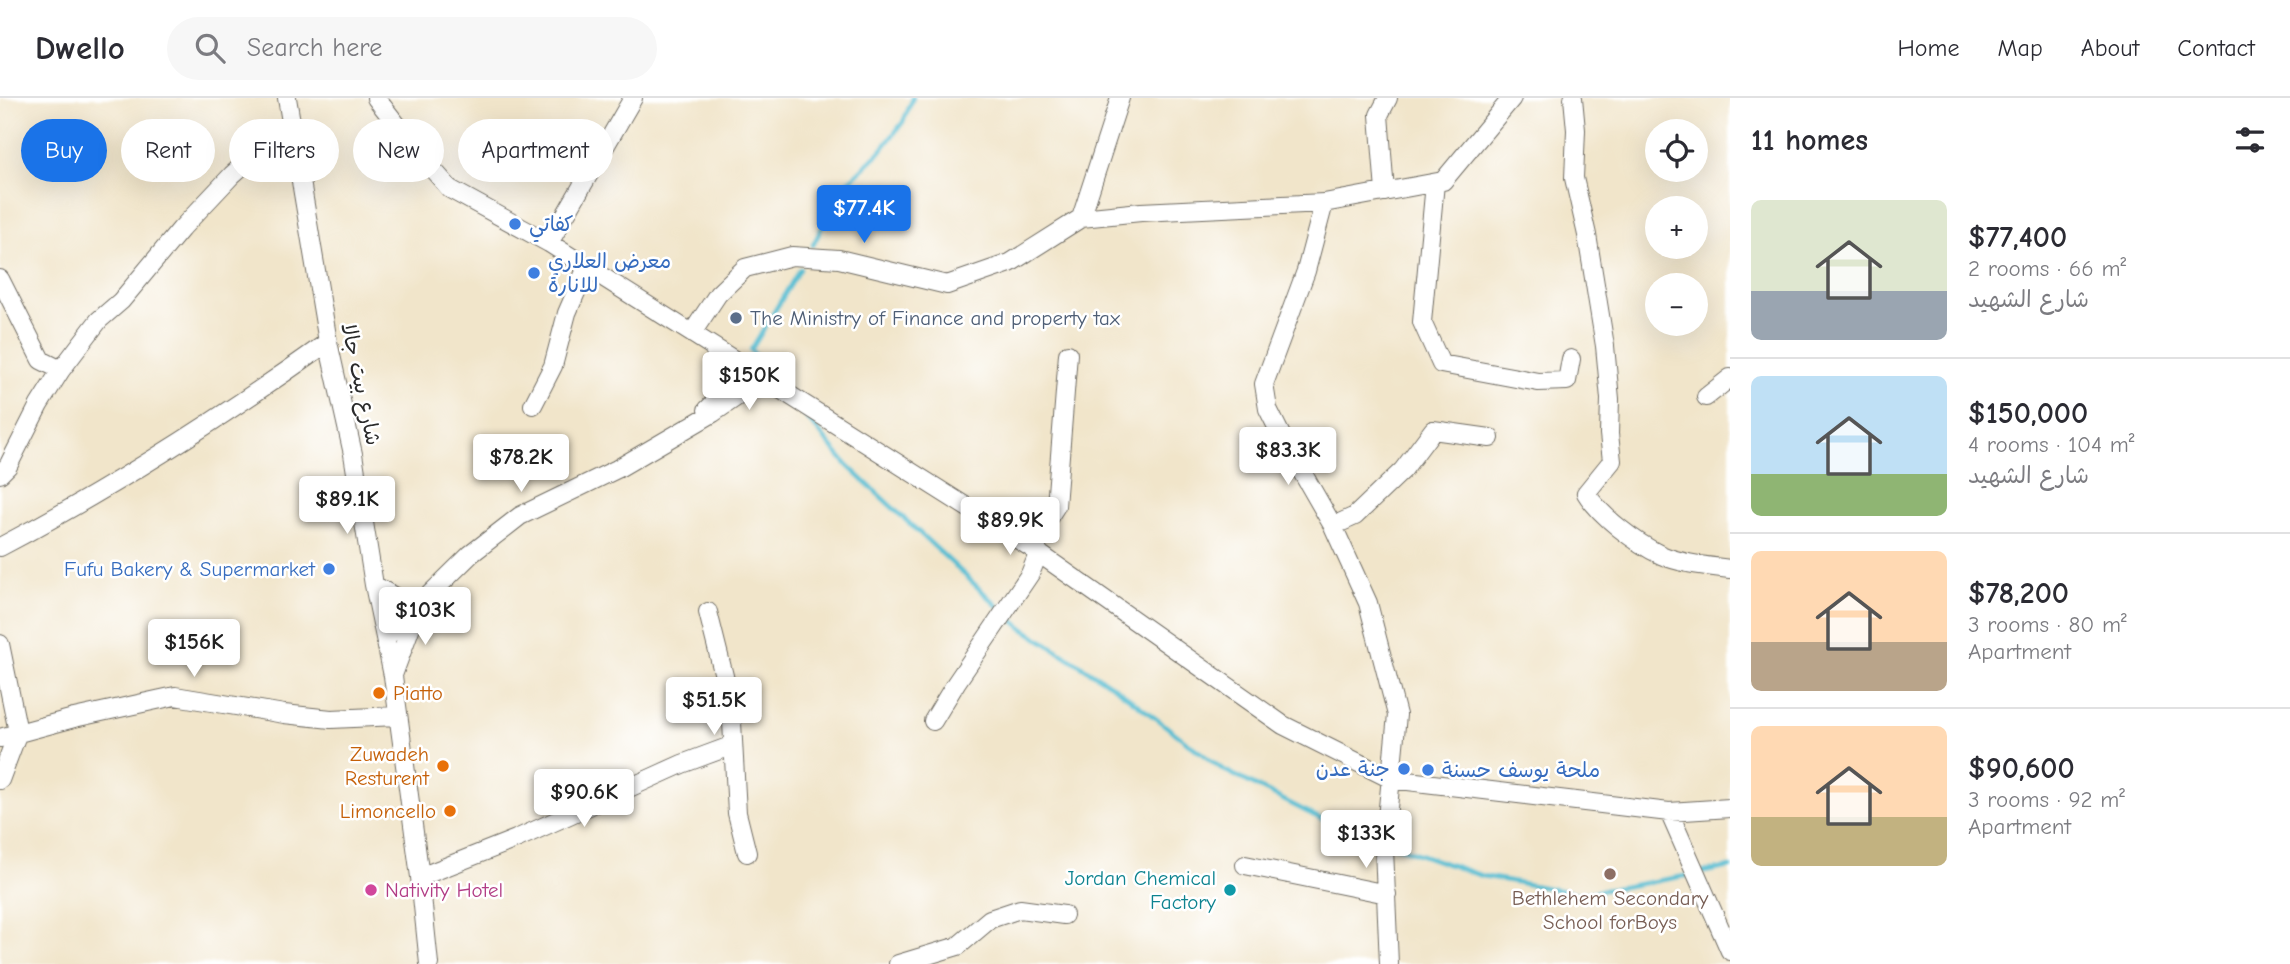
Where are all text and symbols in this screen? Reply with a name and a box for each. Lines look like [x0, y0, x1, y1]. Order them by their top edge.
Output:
search box [167, 17, 657, 80]
text: Dwello [35, 29, 125, 67]
icon: search [191, 29, 229, 67]
text: Search here [247, 33, 382, 63]
text: Home [1898, 34, 1959, 62]
text: Map [1997, 34, 2043, 62]
text: About [2081, 34, 2139, 62]
text: Contact [2177, 34, 2255, 62]
chip: Buy [21, 119, 107, 182]
chip: Rent [121, 119, 215, 182]
chip: Filters [229, 119, 339, 182]
chip: New [353, 119, 444, 182]
chip: Apartment [458, 119, 613, 182]
map controls [1645, 119, 1708, 336]
button: locate [1645, 119, 1708, 182]
icon: filters [2231, 121, 2269, 159]
text: 11 homes [1751, 123, 1868, 158]
pin: $77.4K [807, 186, 921, 245]
text: $77.4K [833, 194, 895, 221]
button: + [1645, 196, 1708, 259]
place label: كفاتي [529, 212, 574, 243]
marker: كفاتي [507, 216, 523, 232]
text: $77,400 [1968, 220, 2067, 255]
icon: home [1807, 228, 1891, 312]
place label: معرض العلاري للانارة [548, 249, 671, 297]
text: 2 rooms · 66 m² [1968, 255, 2126, 282]
marker: معرض العلاري للانارة [526, 265, 542, 281]
button: − [1645, 273, 1708, 336]
text: شارع الشهيد [1968, 286, 2089, 313]
place label: The Ministry of Finance and property tax [750, 306, 1120, 330]
marker: The Ministry of Finance and property tax [728, 310, 744, 326]
street label: شارع بيت جالا [333, 321, 386, 448]
pin: $150K [700, 352, 798, 412]
text: $150K [718, 361, 780, 388]
text: $150,000 [1968, 396, 2088, 431]
icon: home [1807, 404, 1891, 488]
pin: $83.3K [1231, 428, 1345, 487]
text: 4 rooms · 104 m² [1968, 431, 2135, 458]
pin: $78.2K [464, 434, 578, 494]
text: $83.3K [1255, 436, 1321, 463]
text: $78.2K [489, 443, 553, 470]
text: شارع الشهيد [1968, 462, 2089, 489]
pin: $89.1K [290, 476, 404, 536]
text: $89.1K [315, 485, 379, 512]
pin: $89.9K [953, 498, 1067, 557]
text: $89.9K [977, 506, 1043, 533]
place label: Fufu Bakery & Supermarket [64, 557, 316, 581]
marker: Fufu Bakery & Supermarket [321, 561, 337, 577]
text: $78,200 [1968, 576, 2069, 611]
icon: home [1807, 579, 1891, 663]
pin: $103K [376, 588, 474, 647]
text: $103K [395, 596, 455, 623]
text: 3 rooms · 80 m² [1968, 611, 2127, 638]
pin: $156K [145, 620, 243, 679]
text: $156K [164, 628, 224, 655]
text: Apartment [1968, 638, 2071, 665]
pin: $51.5K [657, 678, 771, 737]
place label: Piatto [393, 681, 443, 705]
marker: Piatto [371, 685, 387, 701]
text: $51.5K [682, 686, 746, 713]
place label: Zuwadeh Resturent [345, 742, 430, 790]
text: $90,600 [1968, 751, 2075, 786]
icon: home [1807, 754, 1891, 838]
place label: جنة عدن [1316, 757, 1390, 781]
marker: Zuwadeh Resturent [435, 758, 451, 774]
place label: ملحة يوسف حسنة [1442, 758, 1600, 783]
marker: جنة عدن [1396, 761, 1412, 777]
marker: ملحة يوسف حسنة [1420, 762, 1436, 778]
pin: $90.6K [527, 770, 641, 829]
text: $90.6K [550, 778, 618, 805]
text: 3 rooms · 92 m² [1968, 786, 2125, 813]
place label: Limoncello [340, 799, 436, 823]
marker: Limoncello [442, 803, 458, 819]
pin: $133K [1317, 810, 1415, 870]
text: Apartment [1968, 813, 2071, 840]
text: $133K [1337, 819, 1395, 846]
place label: Jordan Chemical Factory [1065, 866, 1217, 914]
marker: Bethlehem Secondary School forBoys [1602, 866, 1618, 882]
place label: Nativity Hotel [385, 878, 503, 902]
marker: Nativity Hotel [363, 882, 379, 898]
marker: Jordan Chemical Factory [1222, 882, 1238, 898]
place label: Bethlehem Secondary School forBoys [1512, 886, 1709, 934]

